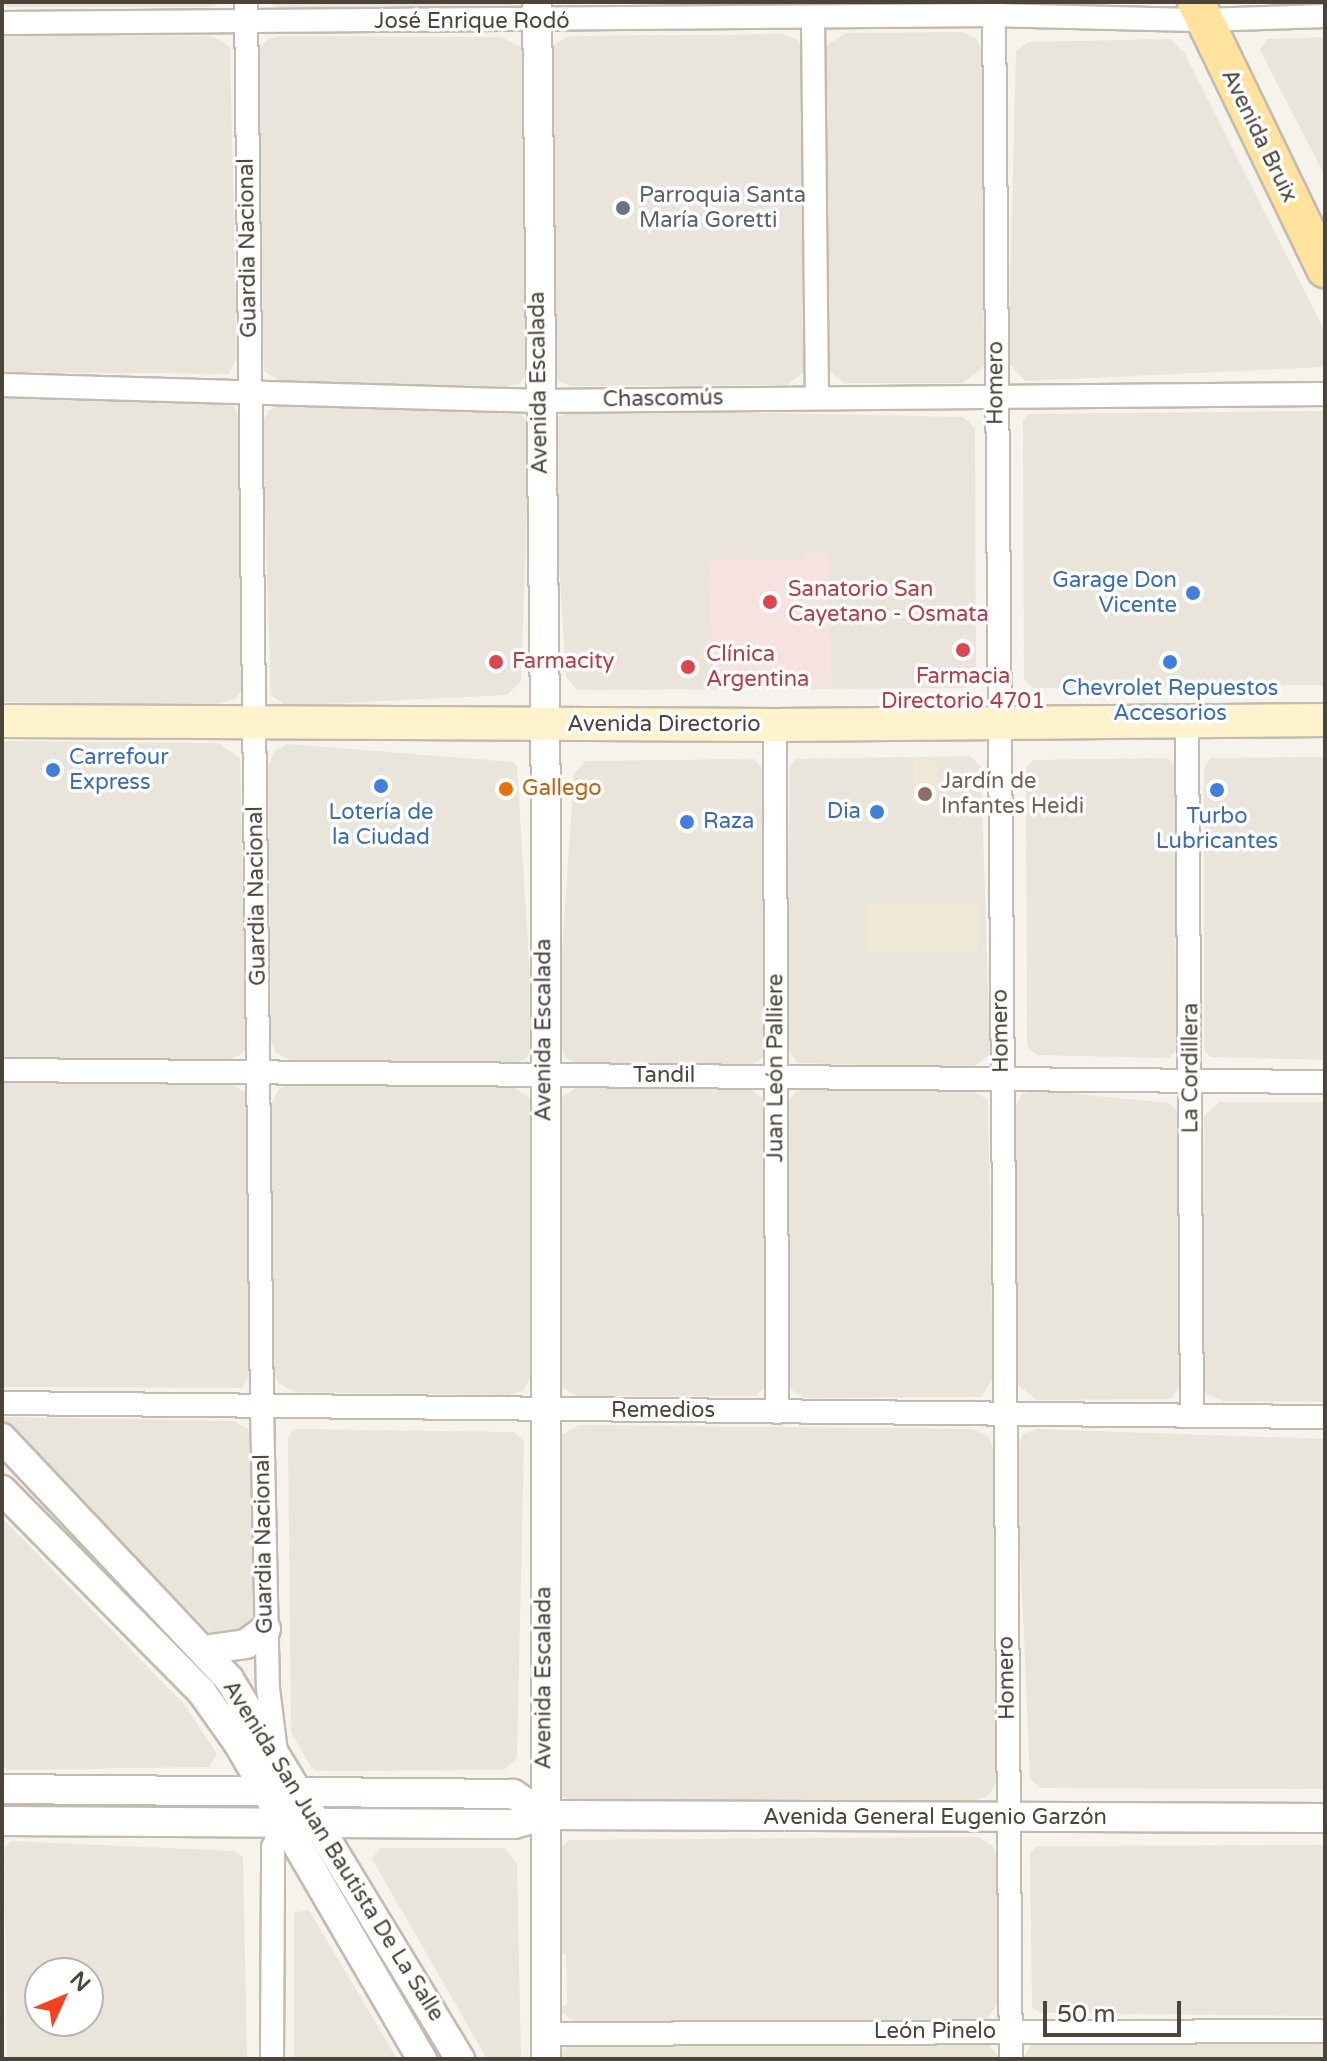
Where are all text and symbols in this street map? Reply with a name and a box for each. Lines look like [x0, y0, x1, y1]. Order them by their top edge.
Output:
street label: José Enrique Rodó [374, 9, 570, 35]
street label: Avenida Bruix [1215, 65, 1303, 207]
street label: Guardia Nacional [233, 158, 263, 338]
place label: Parroquia Santa María Goretti [639, 182, 806, 234]
marker: Parroquia Santa María Goretti [614, 199, 632, 217]
street label: Avenida Escalada [524, 291, 554, 475]
street label: Homero [983, 341, 1009, 425]
street label: Chascomús [602, 385, 724, 413]
place label: Garage Don Vicente [1052, 567, 1177, 618]
place label: Sanatorio San Cayetano - Osmata [788, 576, 989, 628]
marker: Garage Don Vicente [1184, 584, 1202, 602]
marker: Sanatorio San Cayetano - Osmata [759, 591, 781, 613]
place label: Clínica Argentina [706, 641, 809, 692]
marker: Farmacia Directorio 4701 [954, 641, 972, 659]
place label: Farmacity [512, 649, 614, 675]
marker: Farmacity [487, 653, 505, 671]
marker: Chevrolet Repuestos Accesorios [1161, 653, 1179, 671]
marker: Clínica Argentina [677, 656, 699, 678]
place label: Farmacia Directorio 4701 [881, 663, 1045, 714]
place label: Chevrolet Repuestos Accesorios [1062, 675, 1278, 726]
street label: Avenida Directorio [567, 712, 761, 738]
place label: Carrefour Express [69, 744, 169, 796]
marker: Carrefour Express [44, 761, 62, 779]
place label: Jardín de Infantes Heidi [941, 768, 1084, 820]
place label: Gallego [522, 776, 602, 802]
marker: Lotería de la Ciudad [372, 777, 390, 795]
marker: Gallego [497, 780, 515, 798]
marker: Turbo Lubricantes [1208, 781, 1226, 799]
marker: Jardín de Infantes Heidi [916, 785, 934, 803]
place label: Lotería de la Ciudad [329, 799, 433, 850]
place label: Dia [827, 799, 861, 825]
marker: Dia [868, 803, 886, 821]
place label: Turbo Lubricantes [1156, 803, 1278, 854]
street label: Guardia Nacional [242, 806, 272, 986]
place label: Raza [703, 809, 754, 835]
marker: Raza [678, 813, 696, 831]
street label: Avenida Escalada [531, 938, 557, 1122]
street label: Juan León Palliere [763, 974, 789, 1162]
street label: Homero [987, 989, 1015, 1073]
street label: La Cordillera [1178, 1003, 1204, 1133]
street label: Tandil [633, 1063, 695, 1089]
street label: Remedios [611, 1398, 715, 1424]
street label: Guardia Nacional [249, 1454, 279, 1634]
street label: Avenida Escalada [531, 1586, 557, 1770]
street label: Homero [993, 1636, 1021, 1720]
street label: Avenida San Juan Bautista De La Salle [217, 1676, 449, 2026]
street label: Avenida General Eugenio Garzón [763, 1805, 1107, 1831]
north arrow [24, 1957, 104, 2037]
text: N [64, 1966, 95, 1997]
scale bar [1047, 1985, 1185, 2035]
text: 50 m [1057, 2000, 1115, 2029]
street label: León Pinelo [874, 2019, 996, 2045]

